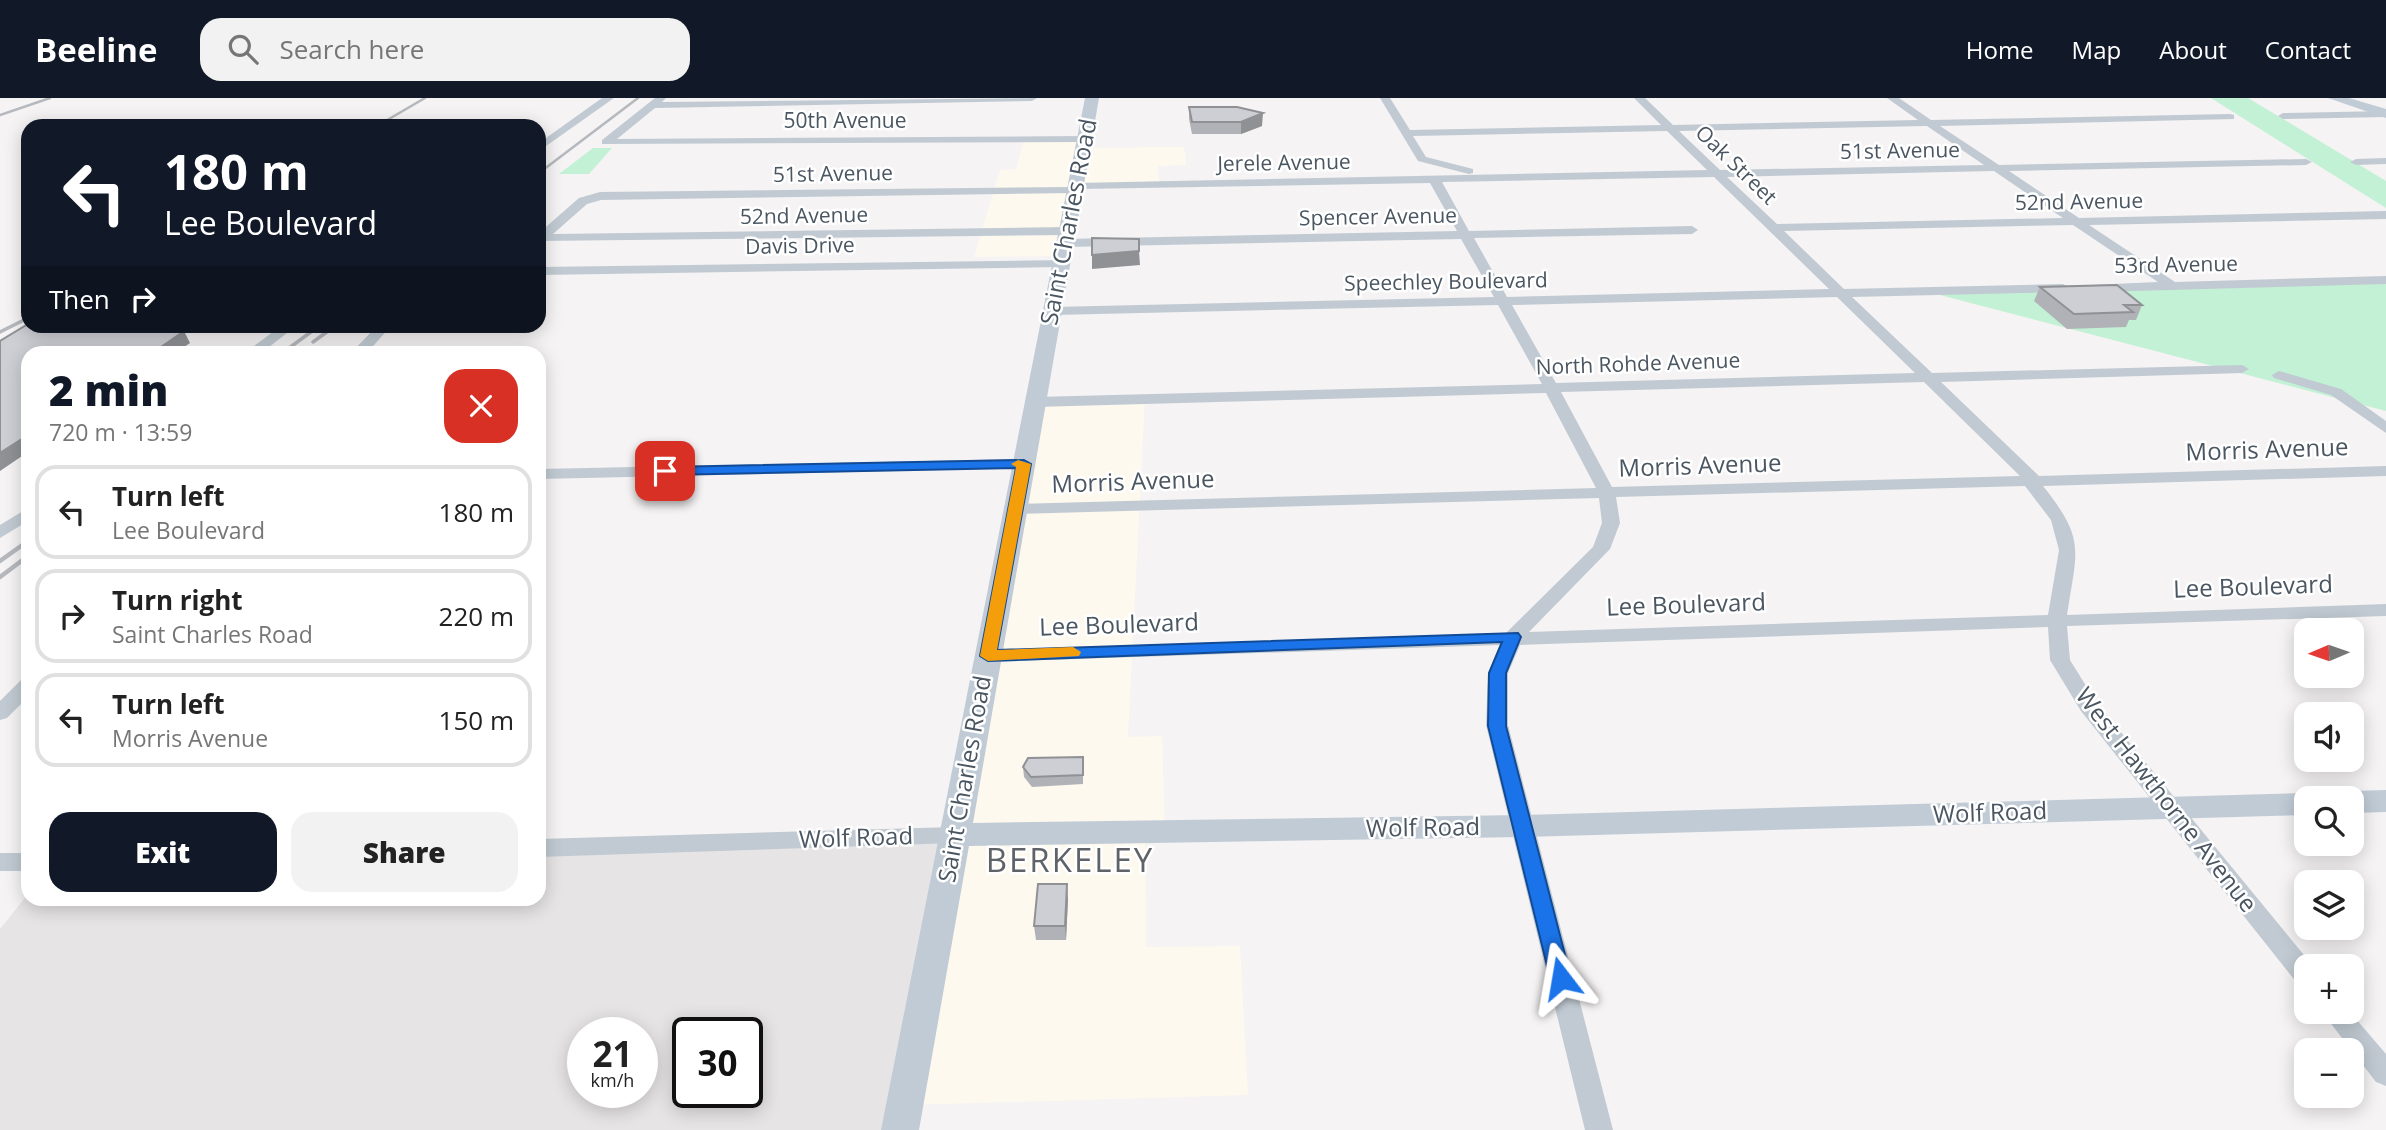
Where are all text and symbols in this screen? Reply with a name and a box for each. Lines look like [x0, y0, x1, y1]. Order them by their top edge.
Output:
search box [200, 18, 690, 81]
text: Beeline [35, 27, 158, 72]
icon: search [224, 30, 262, 68]
text: Search here [280, 31, 424, 67]
text: Home [1966, 33, 2034, 66]
text: Map [2072, 33, 2121, 66]
text: About [2159, 33, 2227, 66]
text: Contact [2265, 33, 2351, 66]
street label: 50th Avenue [784, 106, 906, 134]
street label: Saint Charles Road [1031, 116, 1104, 328]
street label: Oak Street [1690, 118, 1784, 210]
street label: 51st Avenue [1840, 135, 1960, 165]
text: 180 m [164, 138, 309, 204]
icon: left [49, 147, 140, 238]
street label: Jerele Avenue [1215, 147, 1351, 177]
street label: 51st Avenue [773, 158, 893, 188]
street label: 52nd Avenue [2015, 186, 2143, 216]
street label: 52nd Avenue [740, 200, 868, 230]
text: Lee Boulevard [164, 201, 377, 244]
street label: Spencer Avenue [1299, 201, 1457, 231]
street label: Davis Drive [745, 230, 855, 260]
street label: 53rd Avenue [2114, 249, 2238, 279]
street label: Speechley Boulevard [1344, 265, 1548, 297]
icon: right [124, 280, 162, 318]
text: Then [49, 281, 110, 317]
street label: North Rohde Avenue [1535, 345, 1741, 381]
text: 2 min [49, 361, 168, 418]
button: close [444, 369, 518, 443]
text: 720 m · 13:59 [49, 416, 192, 448]
street label: Morris Avenue [2185, 429, 2349, 468]
pin [635, 441, 695, 501]
street label: Morris Avenue [1618, 445, 1782, 484]
icon: arrive [646, 452, 684, 490]
street label: Morris Avenue [1051, 461, 1215, 500]
text: Turn left [112, 478, 224, 514]
icon: left [53, 493, 91, 531]
text: 180 m [439, 494, 514, 530]
text: Lee Boulevard [112, 514, 265, 546]
street label: Lee Boulevard [2173, 566, 2333, 605]
text: Turn right [112, 582, 243, 618]
street label: Lee Boulevard [1606, 584, 1766, 623]
icon: right [53, 597, 91, 635]
text: 220 m [439, 598, 514, 634]
street label: Lee Boulevard [1039, 604, 1199, 643]
text: Saint Charles Road [112, 618, 313, 650]
north arrow [2294, 618, 2364, 688]
map controls [2294, 618, 2364, 1108]
street label: Saint Charles Road [929, 673, 998, 885]
street label: West Hawthorne Avenue [2069, 680, 2265, 918]
text: Turn left [112, 686, 224, 722]
icon: left [53, 701, 91, 739]
text: 150 m [439, 702, 514, 738]
button: sound [2294, 702, 2364, 772]
text: Morris Avenue [112, 722, 268, 754]
button: search [2294, 786, 2364, 856]
street label: Wolf Road [1932, 793, 2048, 830]
street label: Wolf Road [1366, 809, 1480, 844]
button: Exit [49, 812, 277, 892]
button: Share [291, 812, 518, 892]
street label: Wolf Road [798, 818, 914, 855]
district label: BERKELEY [986, 837, 1154, 882]
button: layers [2294, 870, 2364, 940]
position arrow [1524, 941, 1598, 1015]
button: + [2294, 954, 2364, 1024]
speed limit sign: 30 [672, 1017, 763, 1108]
text: 21 [592, 1030, 633, 1077]
button: − [2294, 1038, 2364, 1108]
text: km/h [591, 1068, 634, 1092]

